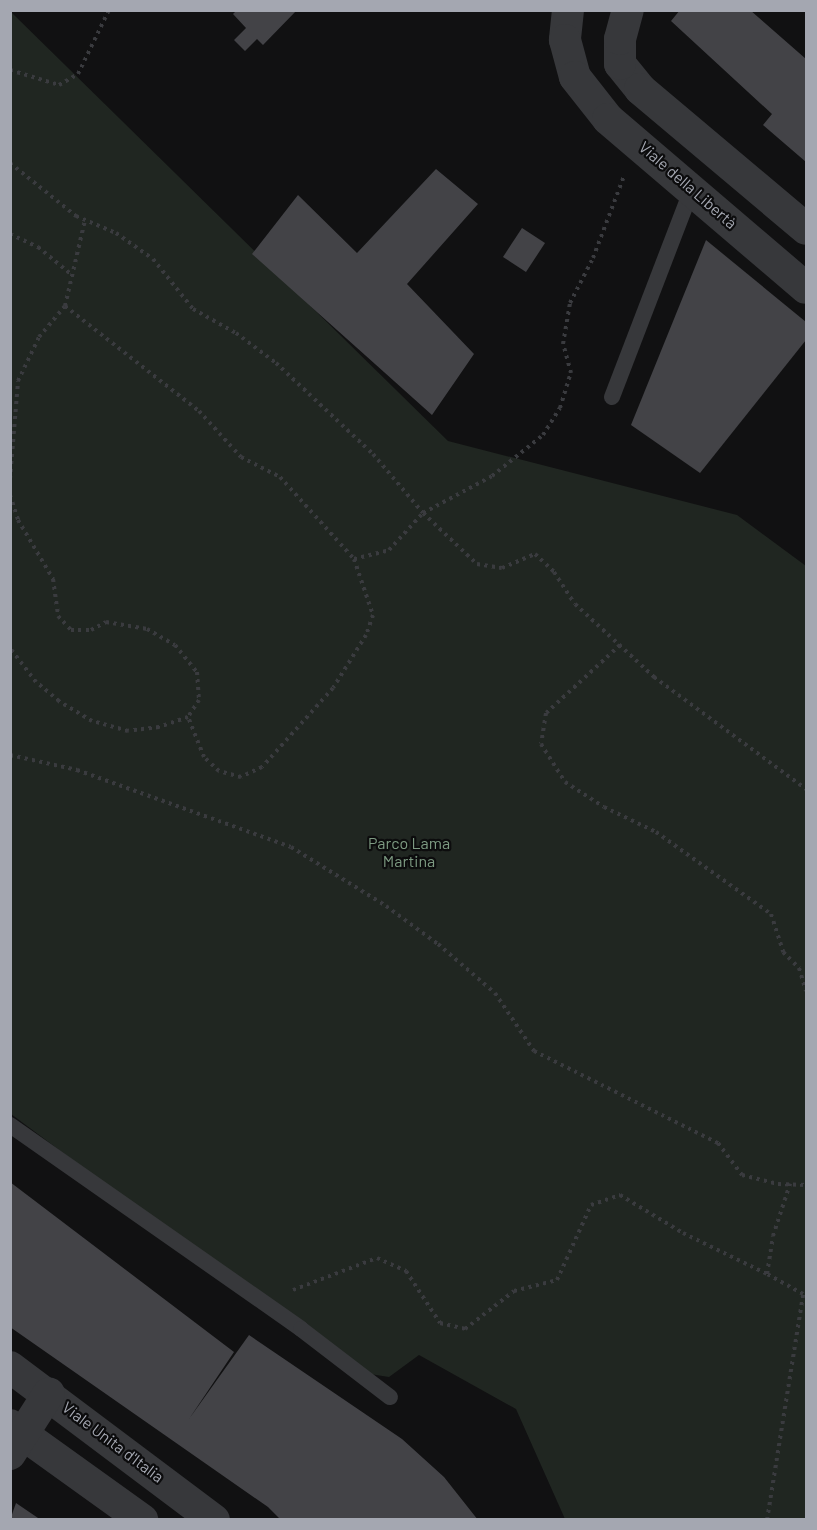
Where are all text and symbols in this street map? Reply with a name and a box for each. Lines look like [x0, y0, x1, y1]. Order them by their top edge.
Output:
street label: Viale della Libertà [635, 137, 741, 233]
park label: Parco Lama Martina [368, 833, 450, 871]
street label: Viale Unita d'Italia [58, 1398, 168, 1486]

